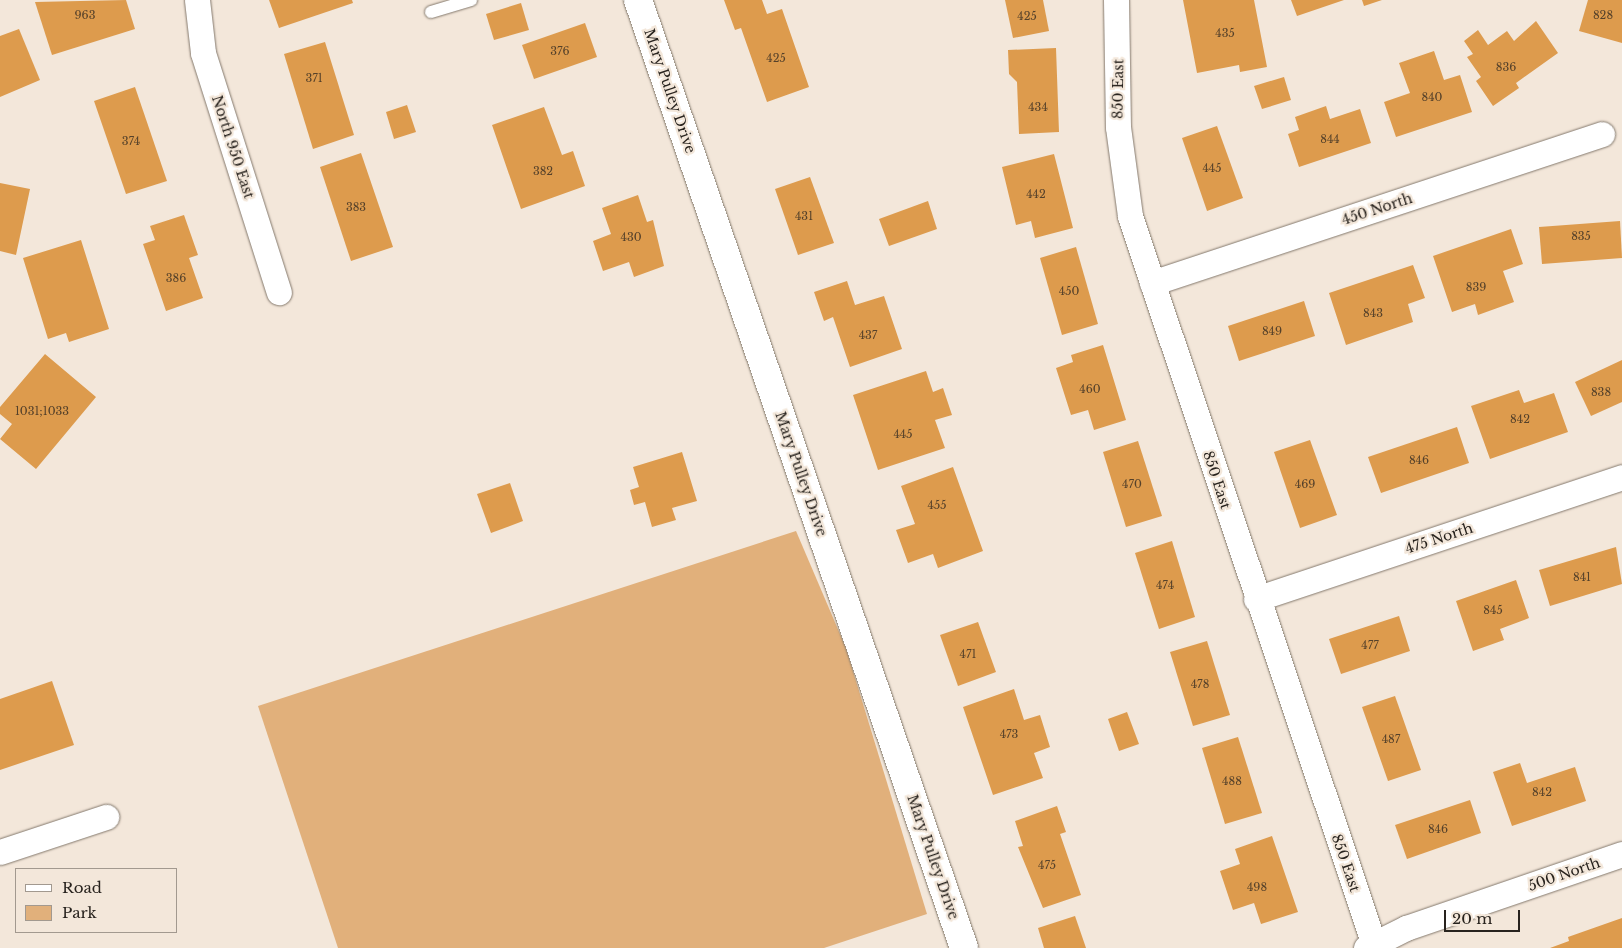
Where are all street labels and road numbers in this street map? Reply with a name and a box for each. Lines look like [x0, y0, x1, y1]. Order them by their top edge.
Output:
street label: Mary Pulley Drive [641, 26, 699, 156]
street label: 850 East [1109, 59, 1127, 119]
street label: North 950 East [208, 93, 258, 201]
street label: 450 North [1340, 190, 1414, 228]
street label: Mary Pulley Drive [772, 409, 830, 539]
street label: 850 East [1200, 449, 1234, 511]
street label: 475 North [1403, 519, 1475, 557]
street label: Mary Pulley Drive [904, 792, 962, 922]
street label: 850 East [1328, 832, 1364, 894]
street label: 500 North [1526, 854, 1602, 894]

